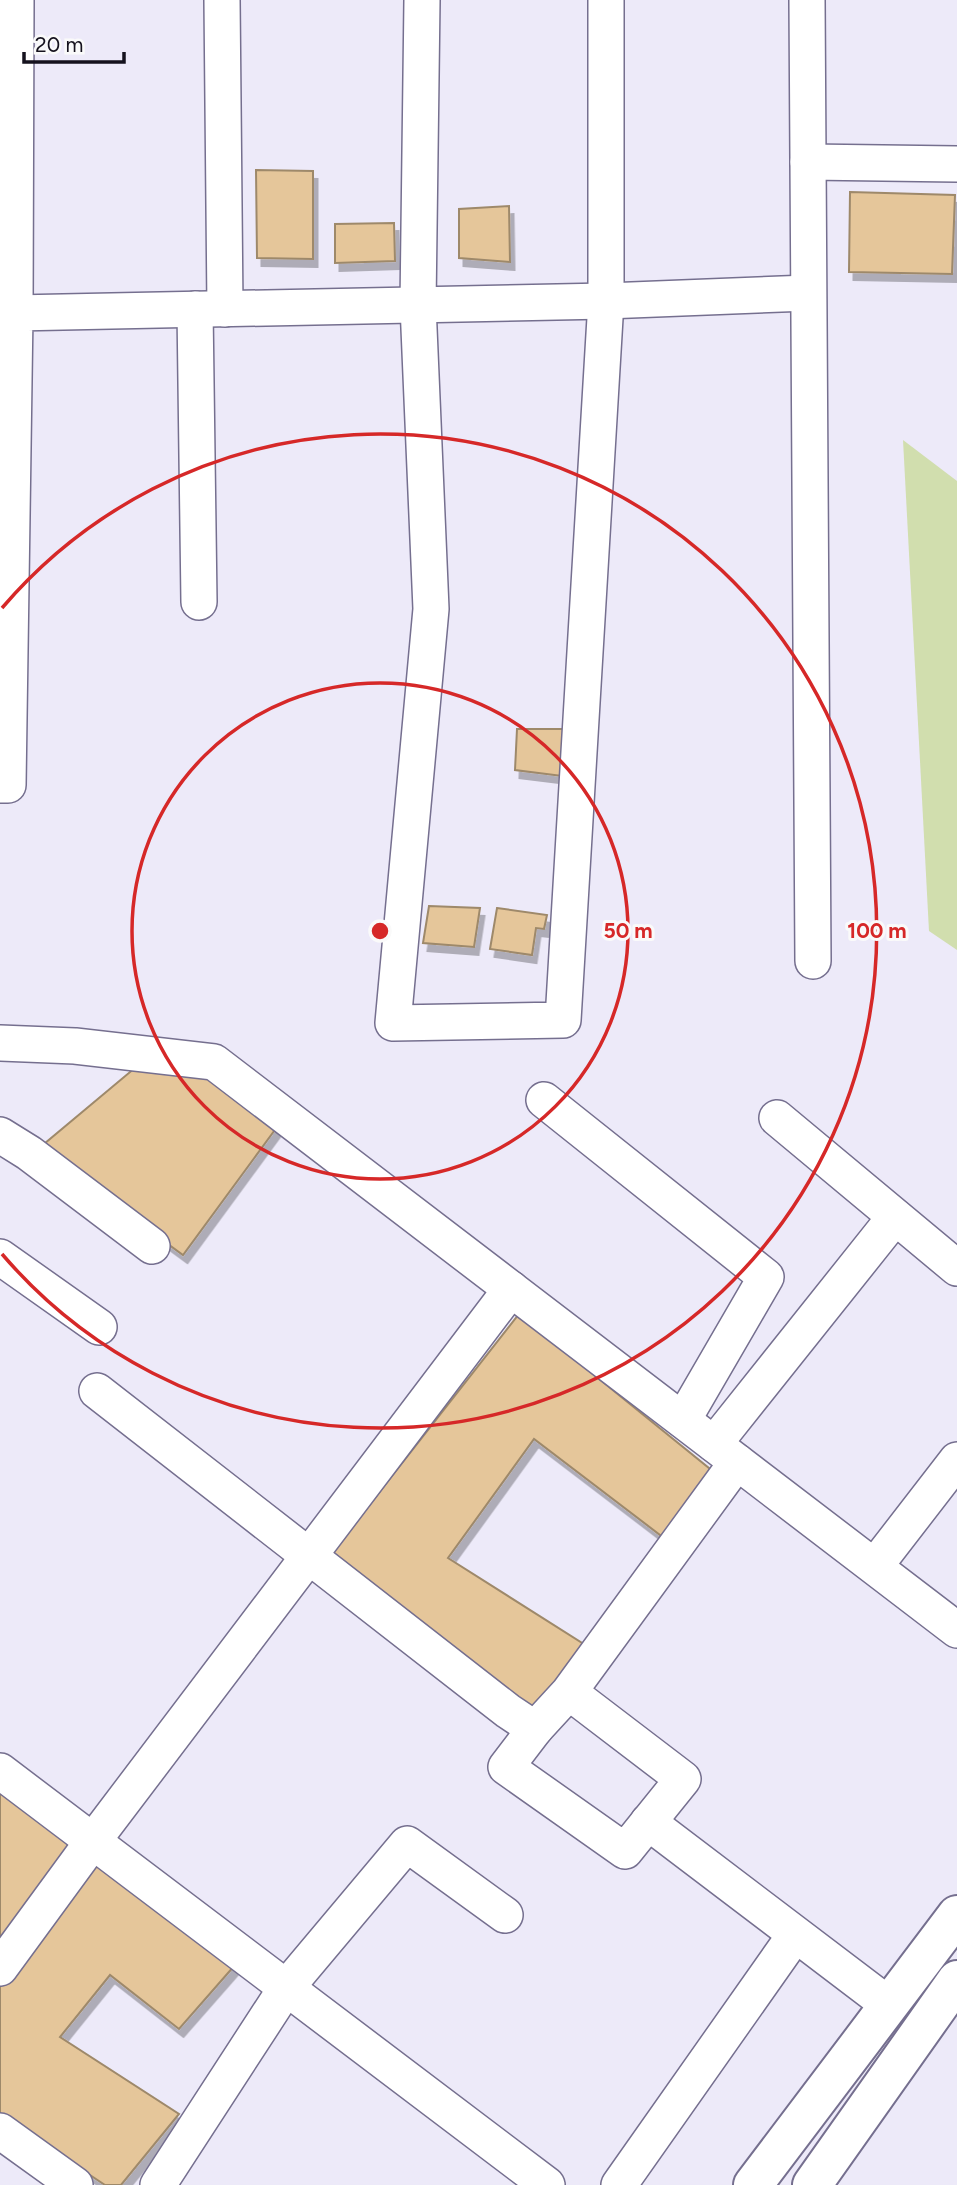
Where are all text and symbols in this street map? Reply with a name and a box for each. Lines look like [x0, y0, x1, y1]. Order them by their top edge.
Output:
scale bar [24, 21, 124, 65]
text: 20 m [35, 32, 83, 57]
text: 50 m [603, 918, 653, 943]
text: 100 m [847, 918, 907, 943]
centre of rings [368, 919, 392, 943]

